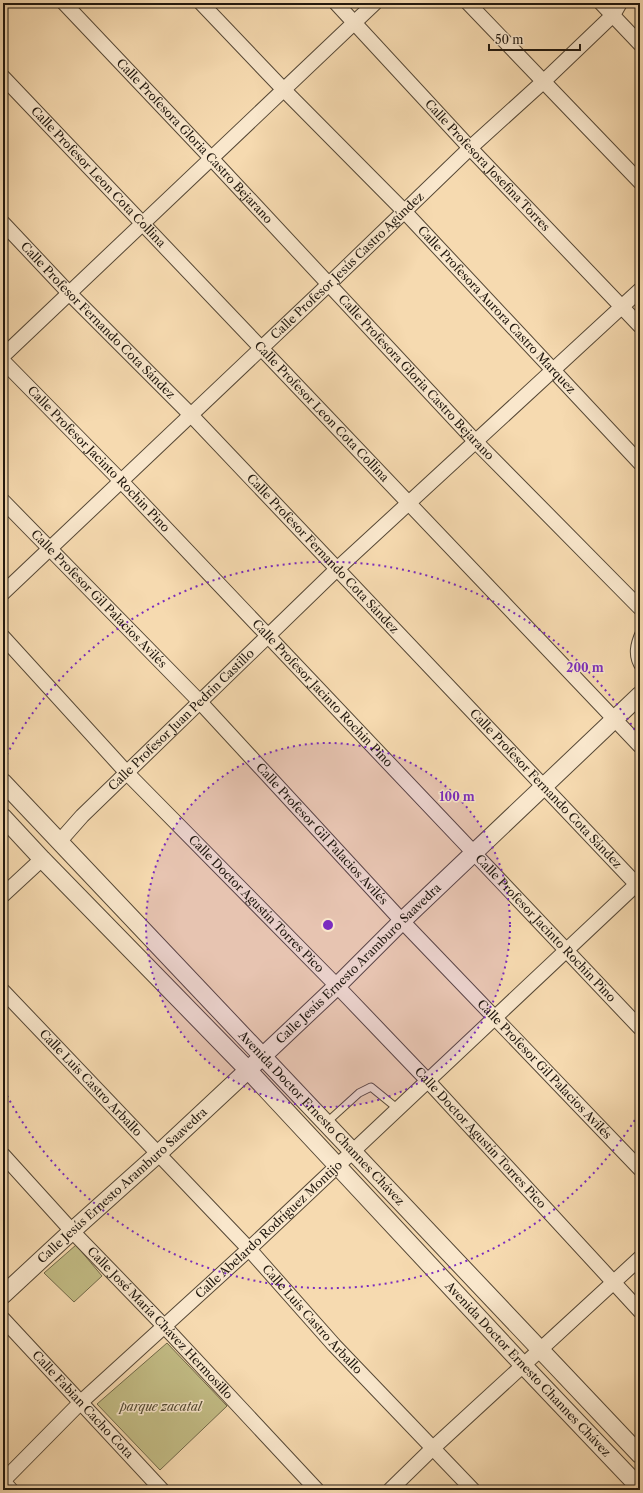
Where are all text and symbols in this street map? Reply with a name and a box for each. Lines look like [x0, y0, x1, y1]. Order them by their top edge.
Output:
scale bar [489, 26, 580, 52]
text: 50 m [495, 32, 524, 47]
street label: Calle Profesora Gloria Castro Bejarano [114, 55, 276, 226]
street label: Calle Profesora Josefina Torres [422, 96, 553, 234]
street label: Calle Profesor Leon Cota Collina [28, 103, 169, 251]
street label: Calle Profesor Jesús Castro Agúndez [267, 189, 427, 342]
street label: Calle Profesora Aurora Castro Marquez [415, 222, 579, 396]
street label: Calle Profesor Fernando Cota Sández [18, 239, 179, 402]
street label: Calle Profesora Gloria Castro Bejarano [335, 291, 497, 463]
street label: Calle Profesor Leon Cota Collina [251, 338, 393, 485]
street label: Calle Profesor Jacinto Rochin Pino [25, 383, 173, 535]
street label: Calle Profesor Fernando Cota Sández [244, 471, 402, 636]
street label: Calle Profesor Gil Palacios Avilés [28, 526, 170, 671]
street label: Calle Profesor Jacinto Rochin Pino [249, 616, 396, 770]
street label: Calle Profesor Juan Pedrin Castillo [105, 645, 257, 793]
text: 200 m [566, 660, 604, 675]
street label: Calle Profesor Fernando Cota Sández [467, 706, 625, 871]
street label: Calle Profesor Gil Palacios Avilés [253, 760, 391, 908]
text: 100 m [439, 789, 475, 804]
street label: Calle Doctor Agustín Torres Pico [186, 832, 327, 975]
street label: Calle Profesor Jacinto Rochin Pino [472, 851, 619, 1005]
street label: Calle Jesús Ernesto Aramburo Saavedra [273, 880, 444, 1047]
centre of rings [321, 918, 335, 932]
street label: Calle Profesor Gil Palacios Avilés [474, 996, 615, 1142]
street label: Calle Luis Castro Arballo [37, 1026, 145, 1139]
street label: Avenida Doctor Ernesto Channes Chávez [235, 1027, 408, 1208]
street label: Calle Doctor Agustín Torres Pico [412, 1064, 550, 1211]
street label: Calle Jesús Ernesto Aramburo Saavedra [34, 1104, 210, 1266]
street label: Calle Abelardo Rodríguez Montijo [192, 1157, 345, 1301]
street label: Calle José María Chávez Hermosillo [84, 1243, 236, 1402]
street label: Calle Luis Castro Arballo [259, 1261, 366, 1377]
street label: Avenida Doctor Ernesto Channes Chávez [442, 1278, 614, 1460]
street label: Calle Fabian Cacho Cota [29, 1347, 137, 1462]
park label: parque zacatal [117, 1399, 203, 1414]

